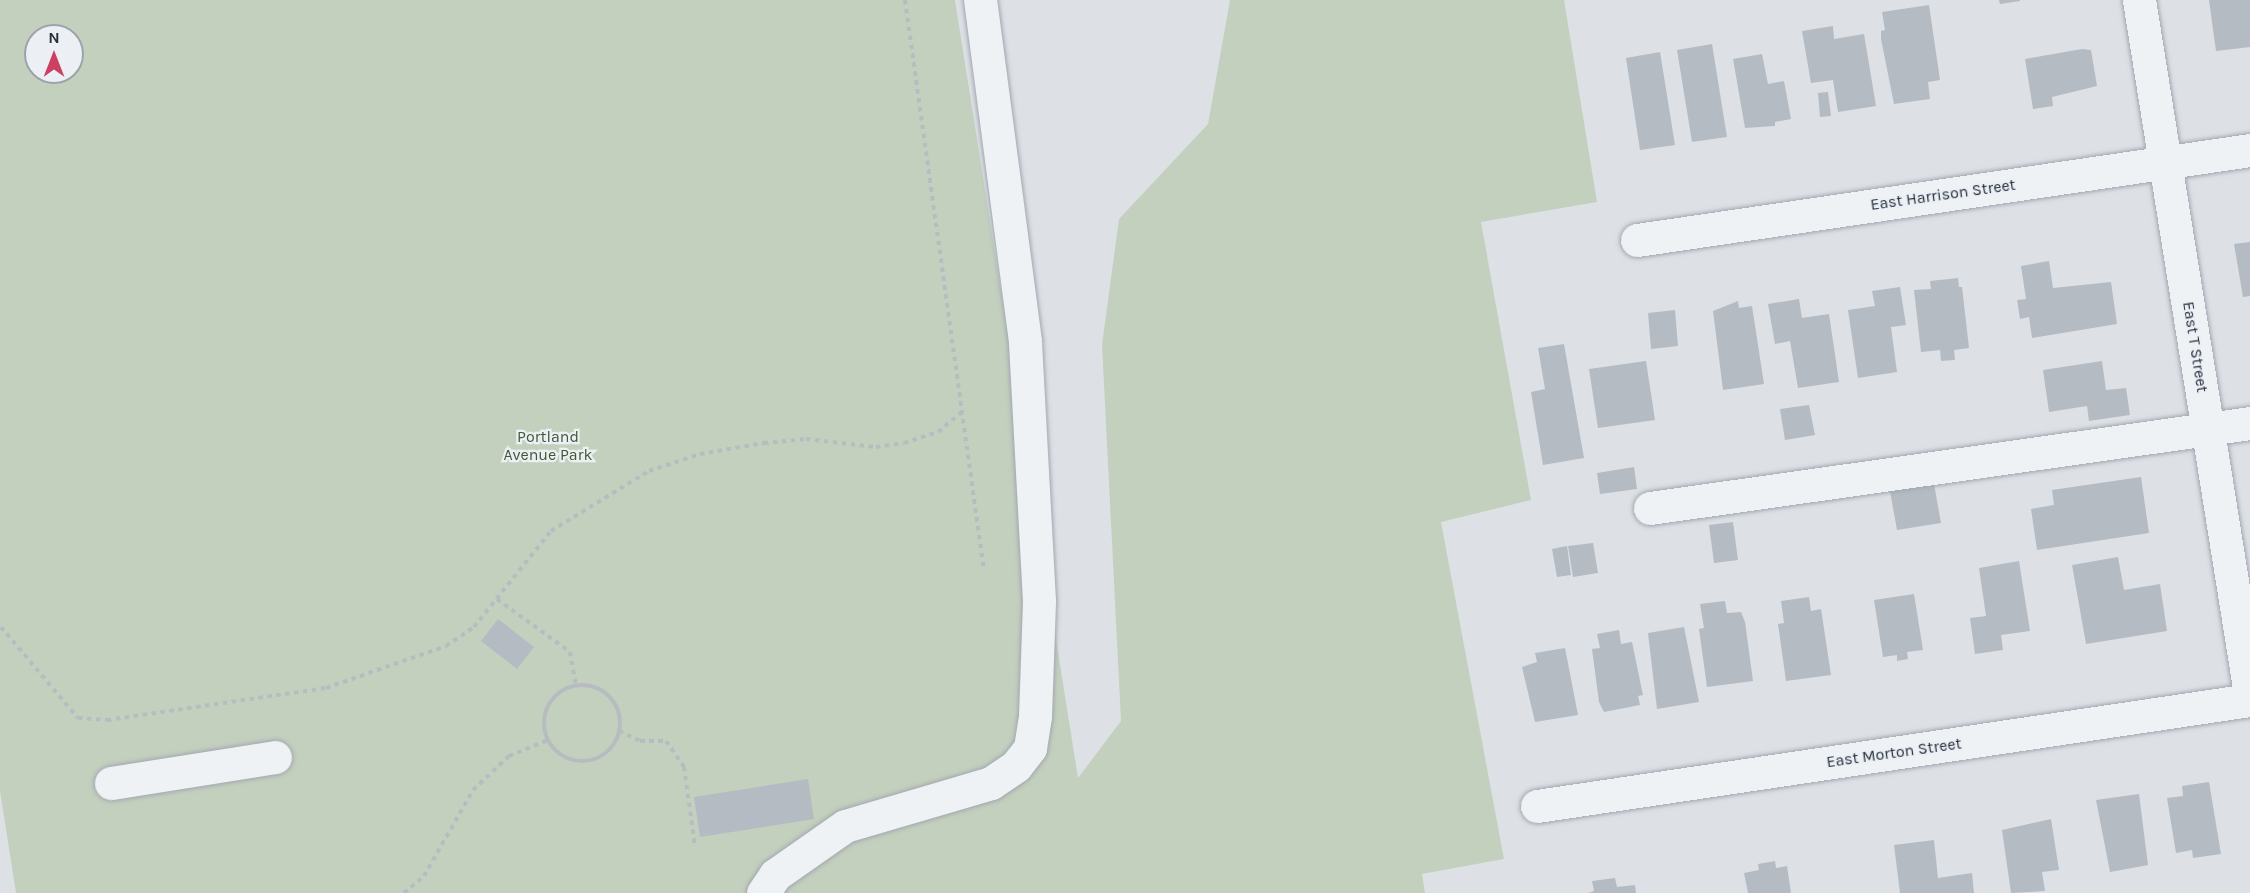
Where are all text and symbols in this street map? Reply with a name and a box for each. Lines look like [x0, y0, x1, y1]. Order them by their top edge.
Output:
north arrow [24, 24, 84, 84]
text: N [48, 28, 60, 47]
street label: East Harrison Street [1869, 175, 2017, 215]
street label: East T Street [2178, 300, 2212, 394]
park label: Portland Avenue Park [504, 427, 592, 465]
street label: East Morton Street [1825, 734, 1963, 772]

